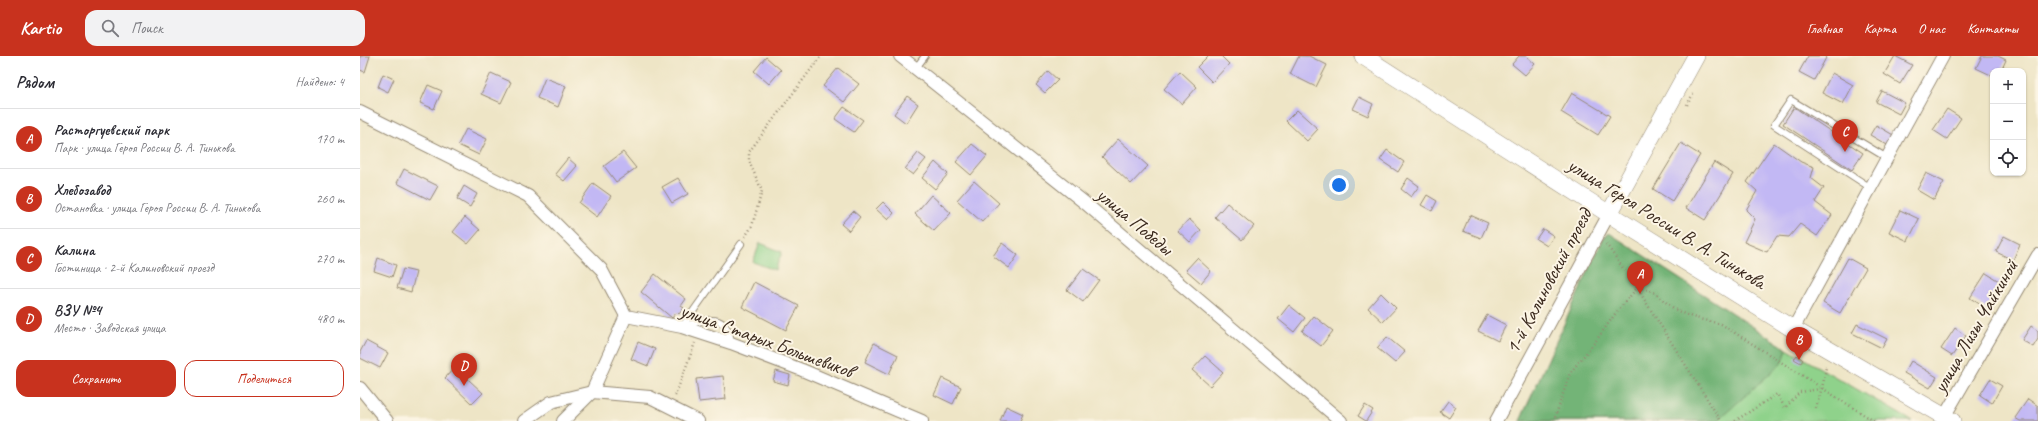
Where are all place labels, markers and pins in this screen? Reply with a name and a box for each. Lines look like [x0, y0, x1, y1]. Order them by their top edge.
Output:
pin: C [1832, 119, 1858, 152]
pin: A [1627, 261, 1653, 294]
pin: B [1786, 327, 1812, 360]
pin: D [451, 353, 477, 386]

